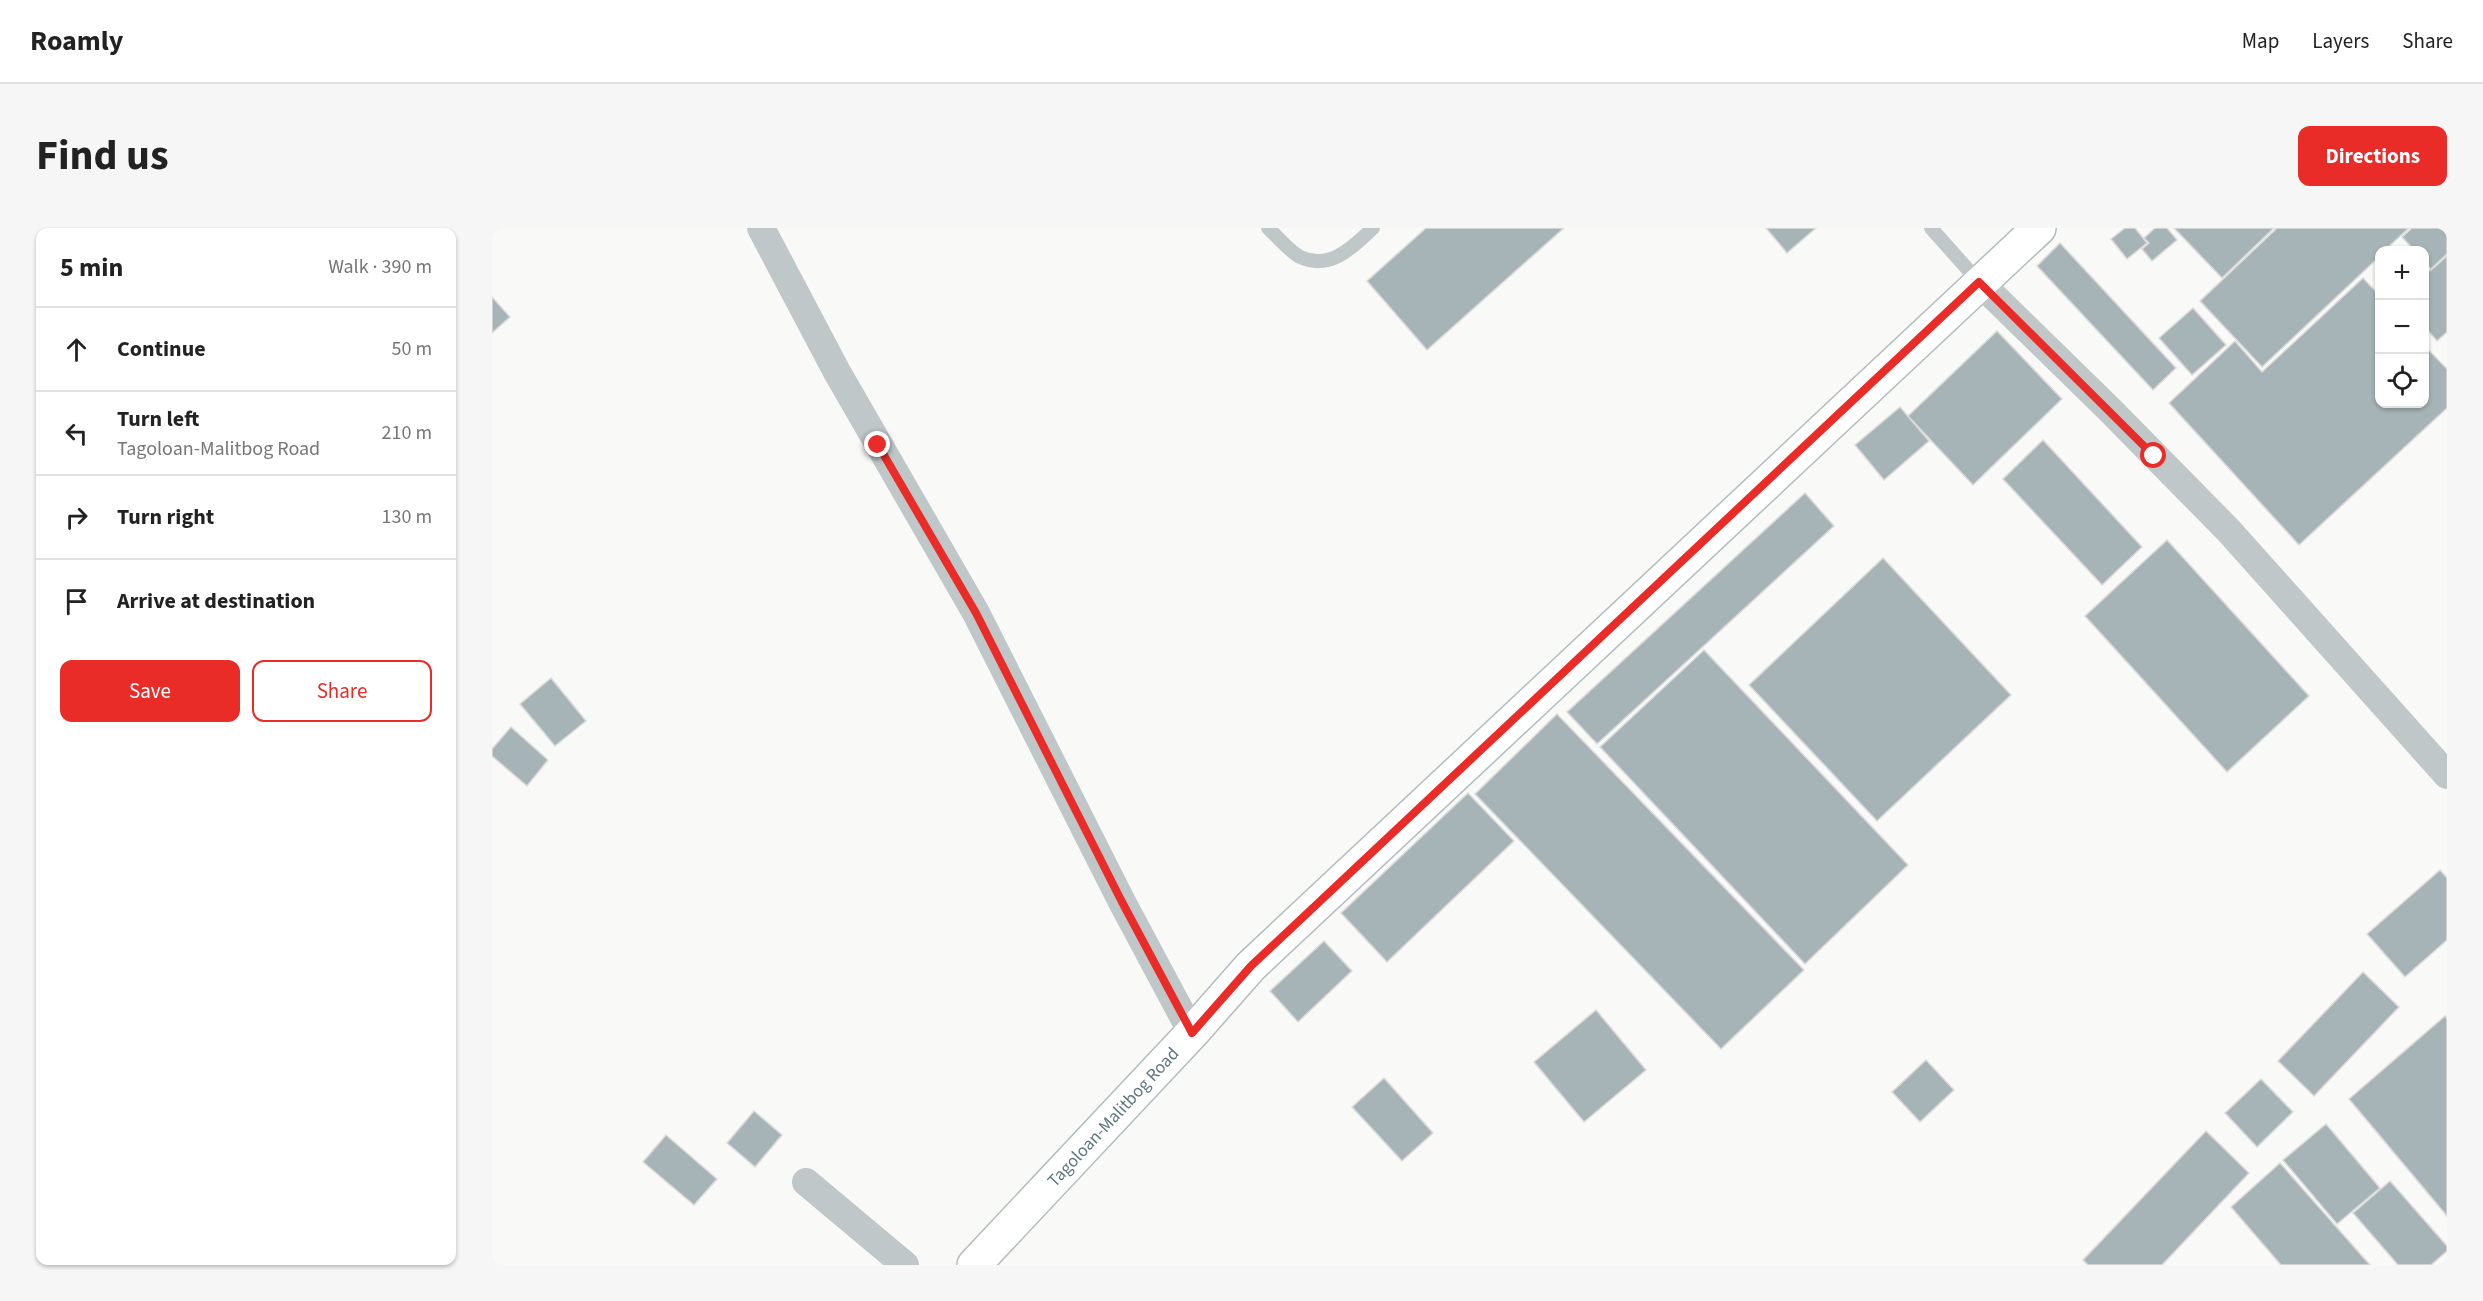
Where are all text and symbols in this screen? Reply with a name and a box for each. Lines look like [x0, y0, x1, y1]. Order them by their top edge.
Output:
text: Roamly [30, 21, 123, 61]
text: Map [2242, 26, 2279, 56]
text: Layers [2312, 26, 2369, 56]
text: Share [2402, 26, 2453, 56]
text: Find us [36, 126, 169, 186]
button: Directions [2298, 126, 2447, 186]
map controls [2375, 246, 2429, 408]
button: + [2375, 246, 2429, 300]
text: 5 min [60, 249, 123, 286]
text: Walk · 390 m [328, 253, 432, 281]
button: − [2375, 300, 2429, 354]
icon: ahead [60, 333, 93, 366]
text: Continue [117, 333, 206, 365]
text: 50 m [392, 335, 432, 363]
button: locate [2375, 354, 2429, 408]
text: Turn left [117, 403, 199, 435]
icon: left [60, 417, 93, 450]
text: 210 m [382, 419, 432, 447]
route end [864, 431, 890, 457]
text: Tagoloan-Malitbog Road [117, 435, 320, 463]
route start [2140, 442, 2166, 468]
icon: right [60, 501, 93, 534]
text: Turn right [117, 501, 214, 533]
text: 130 m [382, 503, 432, 531]
icon: arrive [60, 585, 93, 618]
text: Arrive at destination [117, 585, 315, 617]
button: Save [60, 660, 240, 722]
button: Share [252, 660, 432, 722]
street label: Tagoloan-Malitbog Road [1042, 1042, 1185, 1193]

